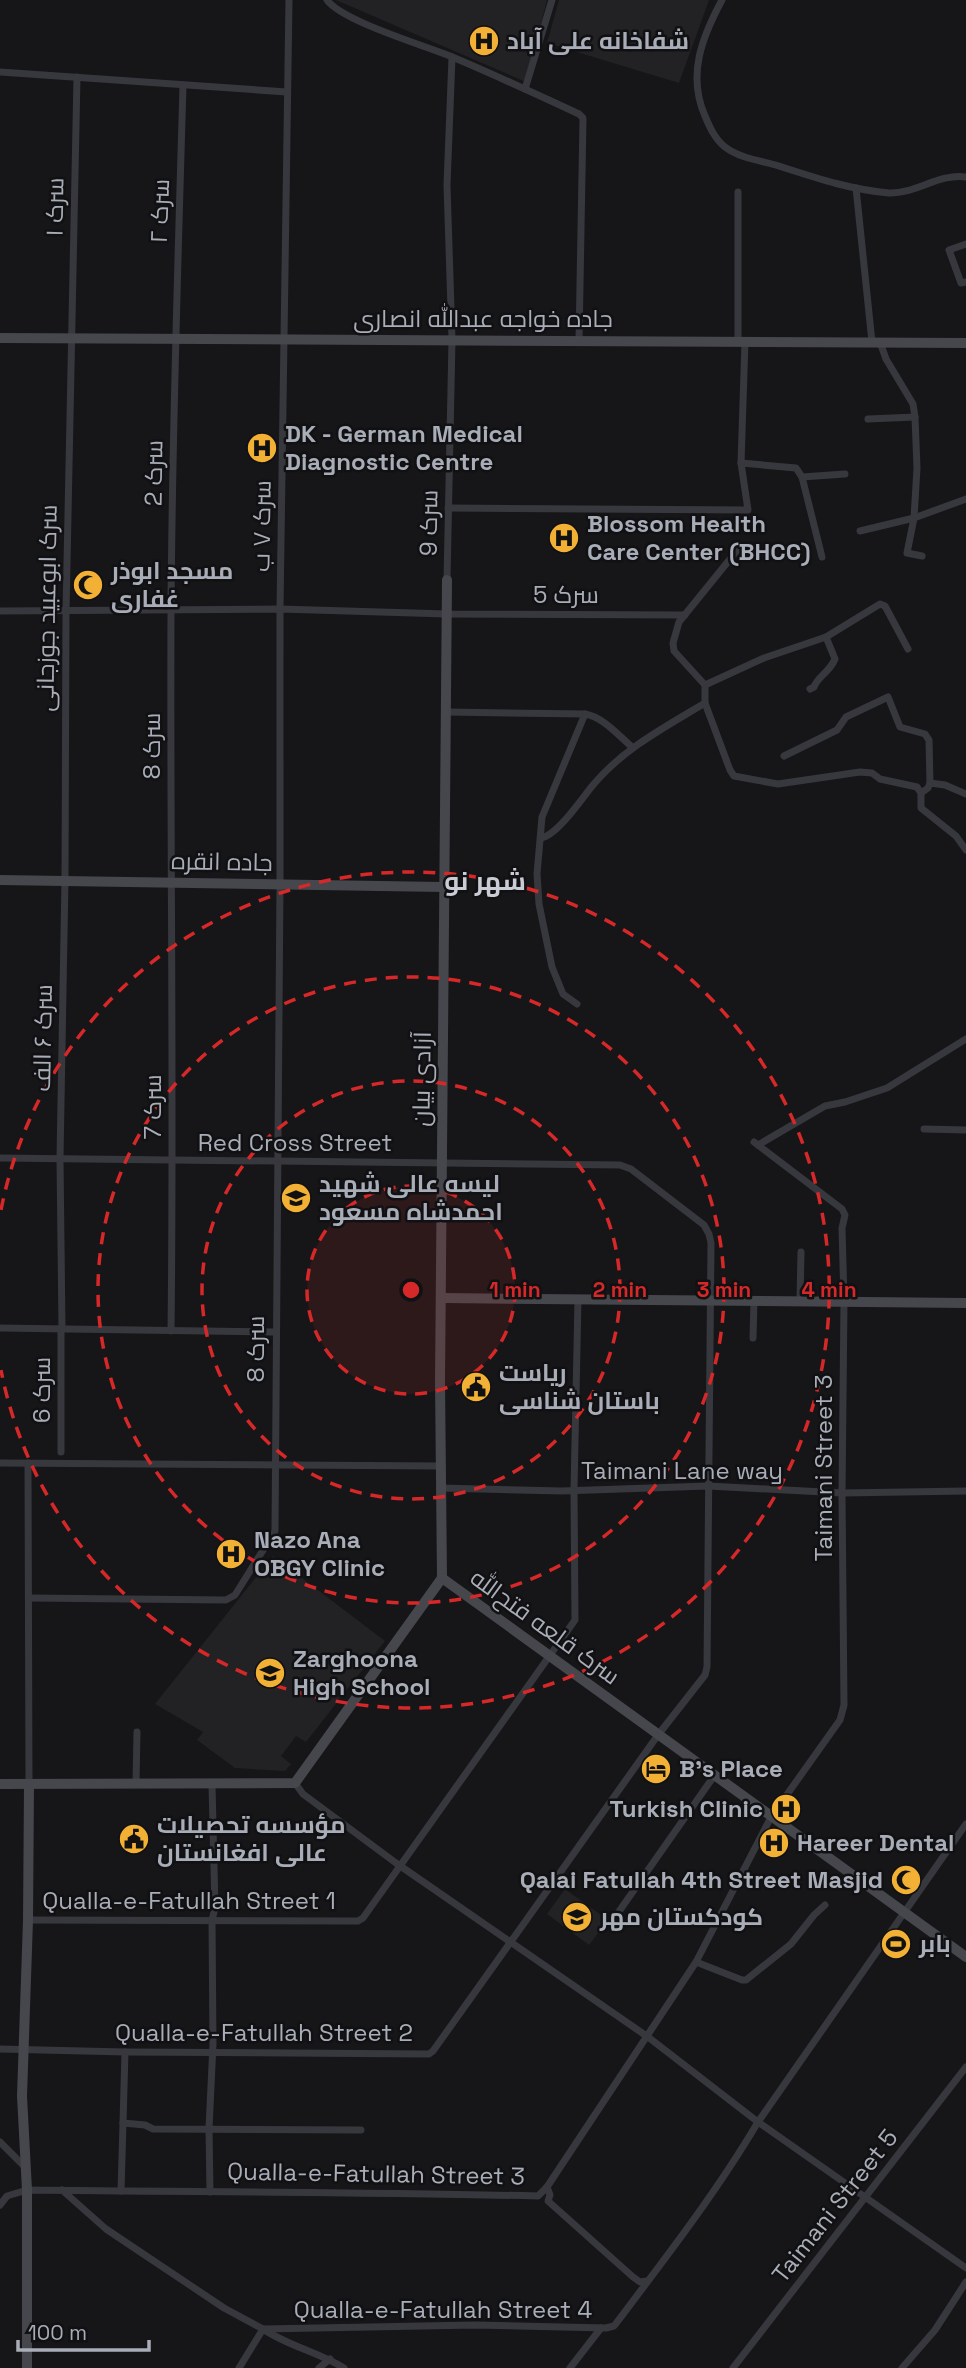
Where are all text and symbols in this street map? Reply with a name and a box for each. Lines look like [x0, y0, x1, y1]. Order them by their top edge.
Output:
hospital icon: شفاخانه علی آباد [467, 24, 501, 58]
place label: شفاخانه علی آباد [507, 25, 689, 56]
street label: سرک ۱ [38, 177, 71, 237]
street label: سرک ۲ [143, 178, 176, 244]
street label: جاده خواجه عبدالله انصاری [353, 303, 613, 334]
place label: DK - German Medical Diagnostic Centre [285, 418, 523, 477]
hospital icon: DK - German Medical Diagnostic Centre [245, 431, 279, 465]
street label: سرک 2 [137, 440, 170, 506]
street label: سرک ۷ ب [245, 480, 278, 572]
street label: سرک 9 [412, 490, 445, 556]
street label: سرک ابوعبید جوزجانی [29, 504, 64, 712]
place label: Blossom Health Care Center (BHCC) [587, 508, 811, 567]
hospital icon: Blossom Health Care Center (BHCC) [547, 521, 581, 555]
place label: مسجد ابوذر غفاری [110, 555, 233, 614]
mosque icon: مسجد ابوذر غفاری [71, 568, 105, 602]
street label: سرک 5 [533, 579, 599, 610]
street label: سرک 8 [136, 713, 167, 779]
street label: جاده انقره [171, 845, 273, 878]
district label: شهر نو [444, 864, 526, 898]
street label: سرک ۶ الف [26, 984, 59, 1092]
street label: آزادی بیان [405, 1031, 438, 1127]
street label: سرک 7 [137, 1074, 168, 1140]
street label: Red Cross Street [198, 1127, 392, 1158]
place label: لیسه عالی شهید احمدشاه مسعود [319, 1168, 503, 1227]
school or university icon: لیسه عالی شهید احمدشاه مسعود [279, 1181, 313, 1215]
text: 1 min [489, 1276, 541, 1303]
text: 2 min [593, 1276, 647, 1303]
text: 3 min [697, 1276, 751, 1303]
text: 4 min [801, 1276, 857, 1303]
centre of rings [399, 1278, 423, 1302]
street label: سرک 8 [240, 1316, 271, 1382]
street label: سرک 6 [26, 1357, 57, 1423]
place label: ریاست باستان شناسی [499, 1357, 660, 1416]
public building icon: ریاست باستان شناسی [459, 1370, 493, 1404]
street label: Taimani Street 3 [808, 1375, 839, 1561]
street label: Taimani Lane way [581, 1455, 783, 1486]
place label: Nazo Ana OBGY Clinic [254, 1524, 385, 1583]
hospital icon: Nazo Ana OBGY Clinic [214, 1537, 248, 1571]
street label: سرک قلعه فتح‌الله [464, 1562, 626, 1692]
place label: Zarghoona High School [293, 1643, 430, 1702]
school or university icon: Zarghoona High School [253, 1656, 287, 1690]
hotel icon: B's Place [639, 1752, 673, 1786]
place label: B's Place [679, 1753, 783, 1784]
hospital icon: Turkish Clinic [769, 1792, 803, 1826]
place label: Turkish Clinic [609, 1793, 763, 1824]
place label: مؤسسه تحصیلات عالی افغانستان [157, 1809, 346, 1868]
public building icon: مؤسسه تحصیلات عالی افغانستان [117, 1822, 151, 1856]
hospital icon: Hareer Dental [757, 1826, 791, 1860]
place label: Hareer Dental [797, 1827, 954, 1858]
mosque icon: Qalai Fatullah 4th Street Masjid [889, 1863, 923, 1897]
place label: Qalai Fatullah 4th Street Masjid [520, 1864, 883, 1895]
street label: Qualla-e-Fatullah Street 1 [42, 1885, 336, 1916]
school or university icon: کودکستان مهر [560, 1900, 594, 1934]
place label: کودکستان مهر [599, 1901, 763, 1932]
sports icon: بابر [879, 1927, 913, 1961]
place label: بابر [918, 1928, 951, 1959]
street label: Qualla-e-Fatullah Street 2 [115, 2017, 413, 2048]
street label: Taimani Street 5 [765, 2123, 904, 2289]
street label: Qualla-e-Fatullah Street 3 [227, 2155, 525, 2192]
street label: Qualla-e-Fatullah Street 4 [294, 2294, 592, 2325]
scale bar [18, 2308, 149, 2352]
text: 100 m [28, 2319, 87, 2346]

